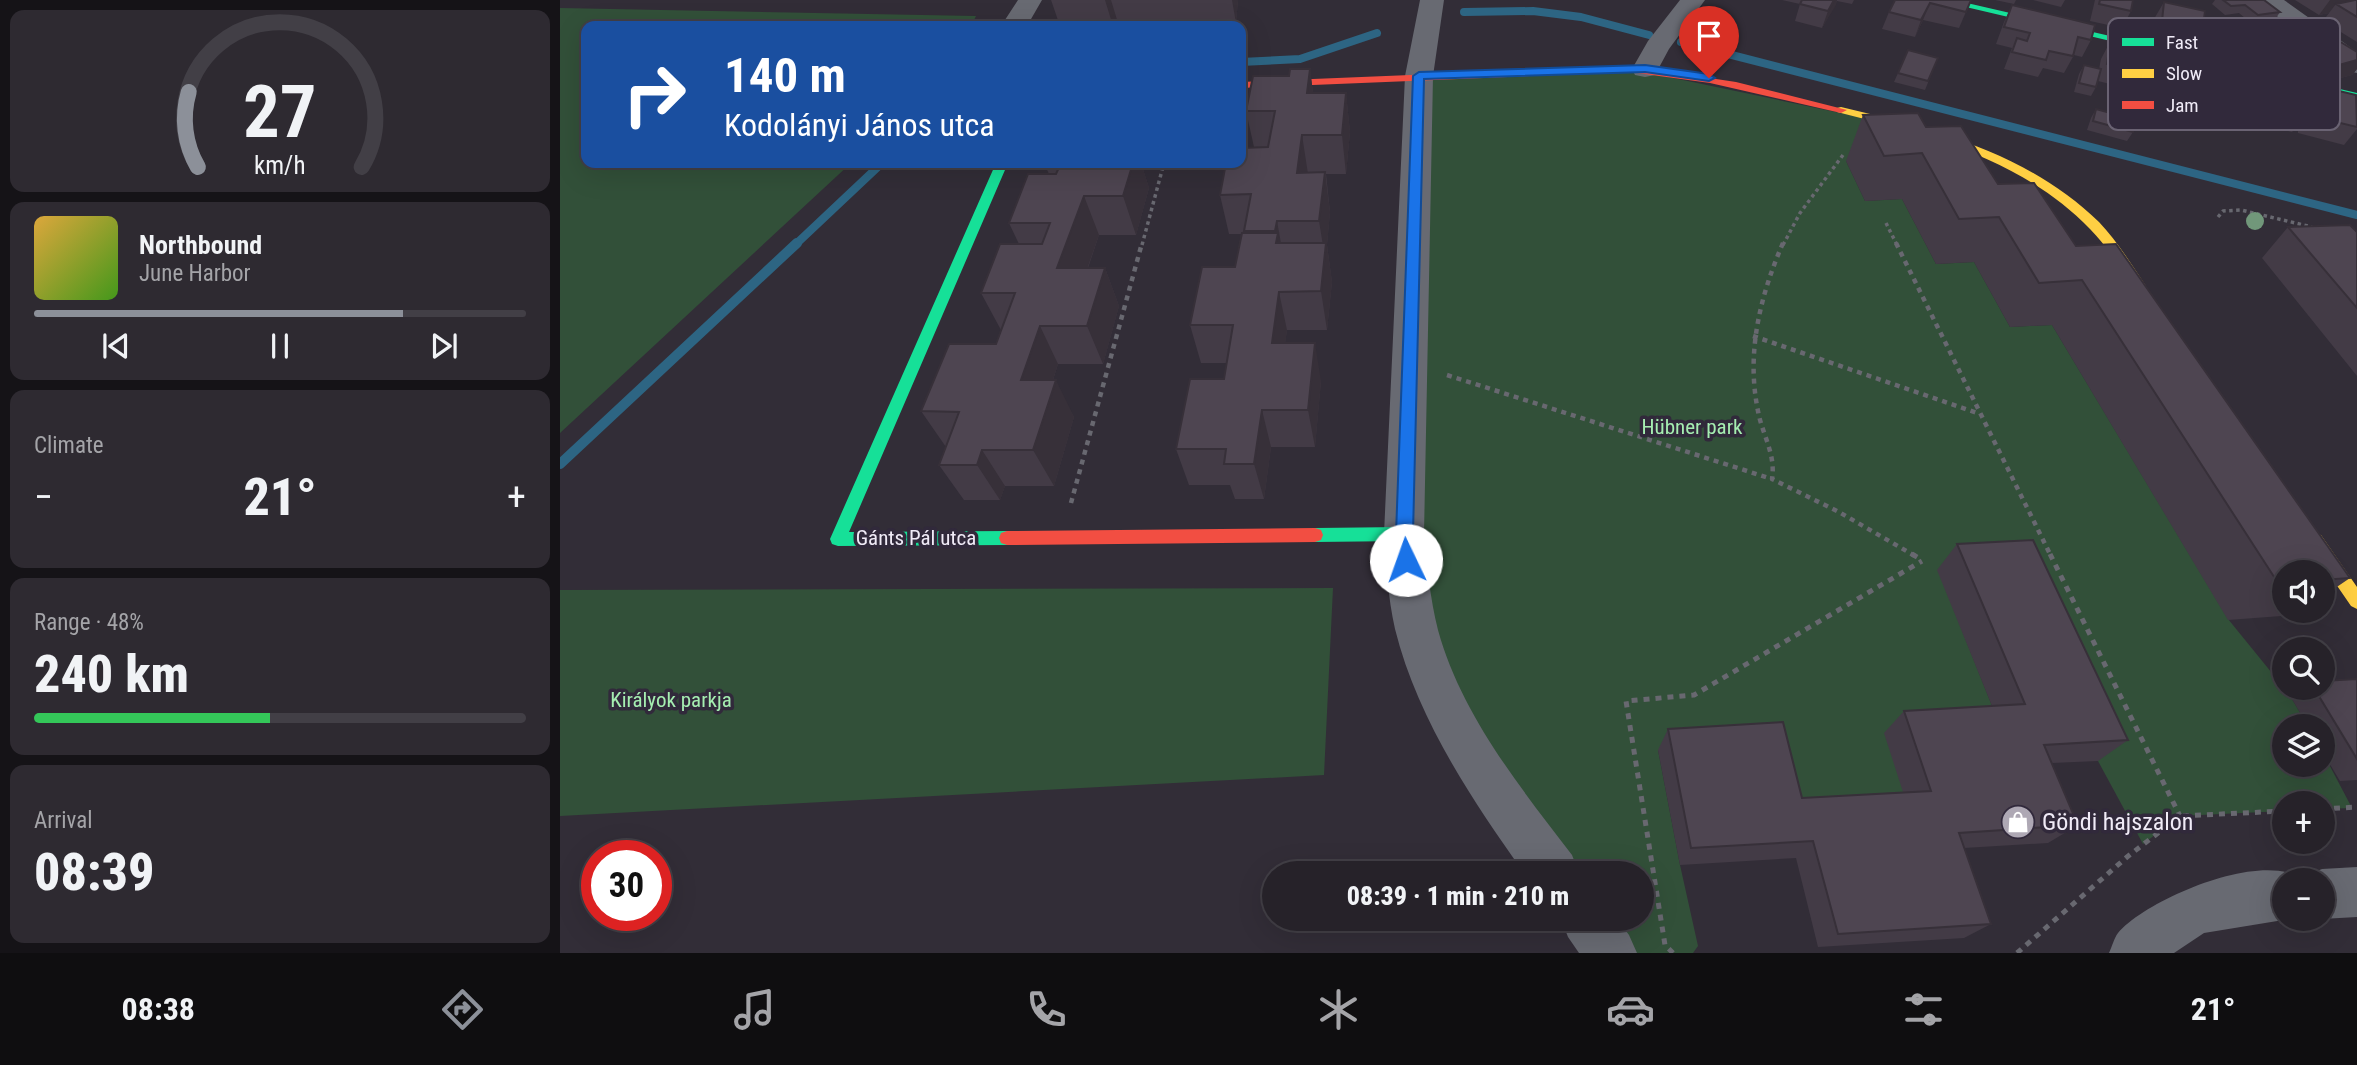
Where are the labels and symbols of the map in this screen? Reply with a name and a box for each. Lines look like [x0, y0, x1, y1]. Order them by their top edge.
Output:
pin [1679, 6, 1739, 78]
legend [2108, 18, 2340, 130]
text: Fast [2166, 31, 2198, 54]
text: Slow [2166, 62, 2202, 85]
text: Jam [2166, 94, 2199, 117]
park label: Hübner park [1641, 415, 1743, 439]
position arrow [1369, 523, 1443, 597]
street label: Gánts Pál utca [856, 526, 976, 550]
park label: Királyok parkja [610, 688, 732, 712]
shop icon: Göndi hajszalon [1999, 803, 2037, 841]
place label: Göndi hajszalon [2042, 808, 2193, 836]
speed limit sign: 30 [581, 840, 672, 931]

